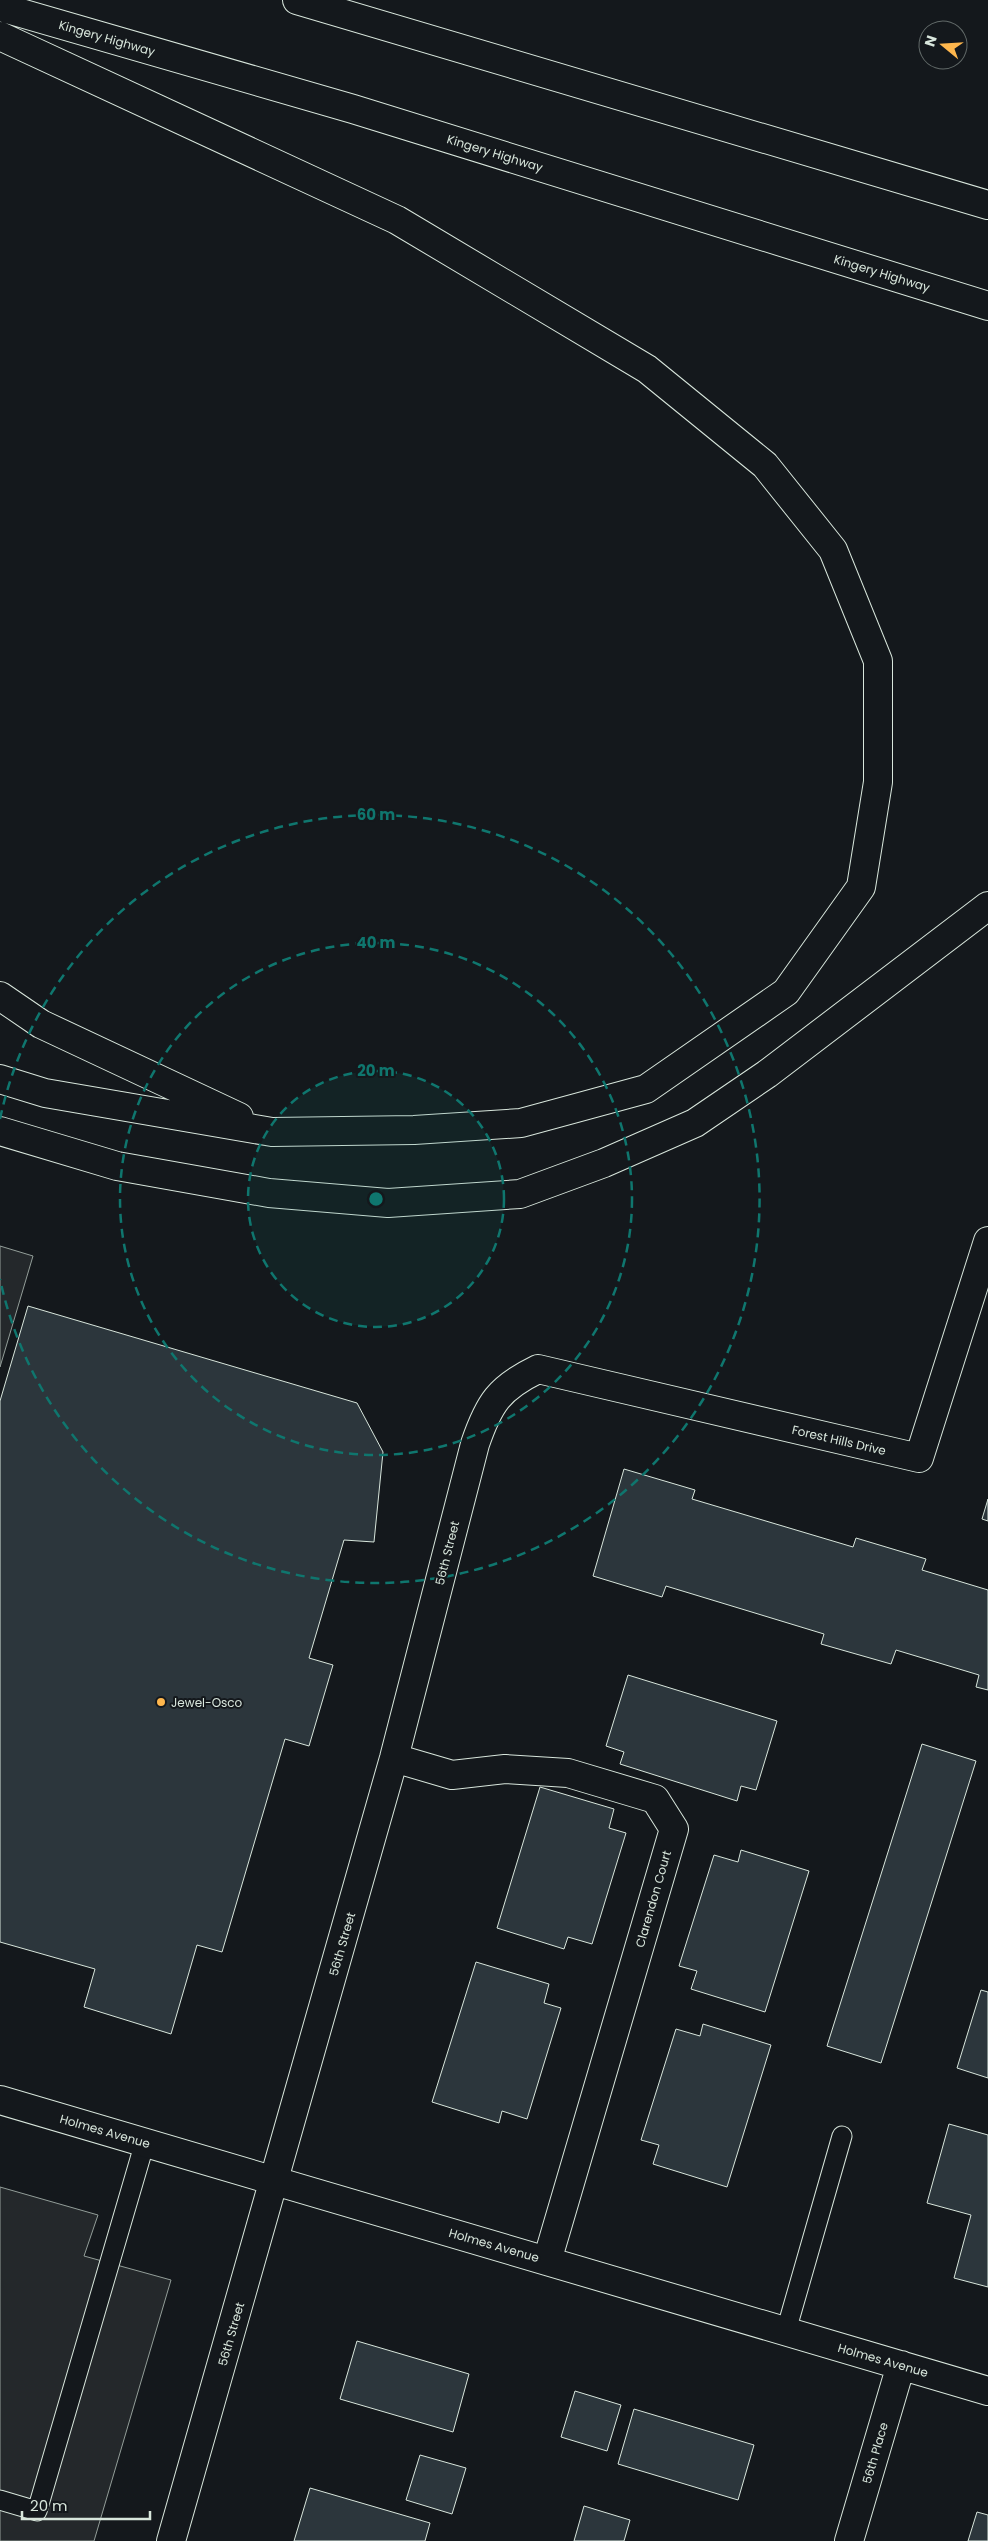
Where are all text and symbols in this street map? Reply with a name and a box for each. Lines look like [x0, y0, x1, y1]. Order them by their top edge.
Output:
street label: Kingery Highway [57, 16, 157, 60]
north arrow [918, 20, 968, 70]
text: N [919, 33, 942, 49]
street label: Kingery Highway [445, 130, 545, 176]
street label: Kingery Highway [832, 250, 932, 296]
text: 60 m [357, 804, 395, 825]
text: 40 m [356, 932, 396, 953]
text: 20 m [357, 1060, 395, 1081]
centre of rings [367, 1190, 385, 1208]
street label: Forest Hills Drive [790, 1421, 888, 1459]
street label: 56th Street [431, 1519, 463, 1587]
place label: Jewel-Osco [171, 1694, 243, 1711]
marker: Jewel-Osco [155, 1696, 167, 1708]
street label: Clarendon Court [631, 1849, 675, 1949]
street label: 56th Street [325, 1910, 359, 1978]
street label: Holmes Avenue [58, 2110, 152, 2152]
street label: Holmes Avenue [447, 2224, 541, 2266]
street label: 56th Street [214, 2300, 248, 2368]
street label: Holmes Avenue [836, 2339, 930, 2381]
street label: 56th Place [858, 2420, 892, 2486]
scale bar [22, 2488, 150, 2520]
text: 20 m [30, 2495, 68, 2516]

